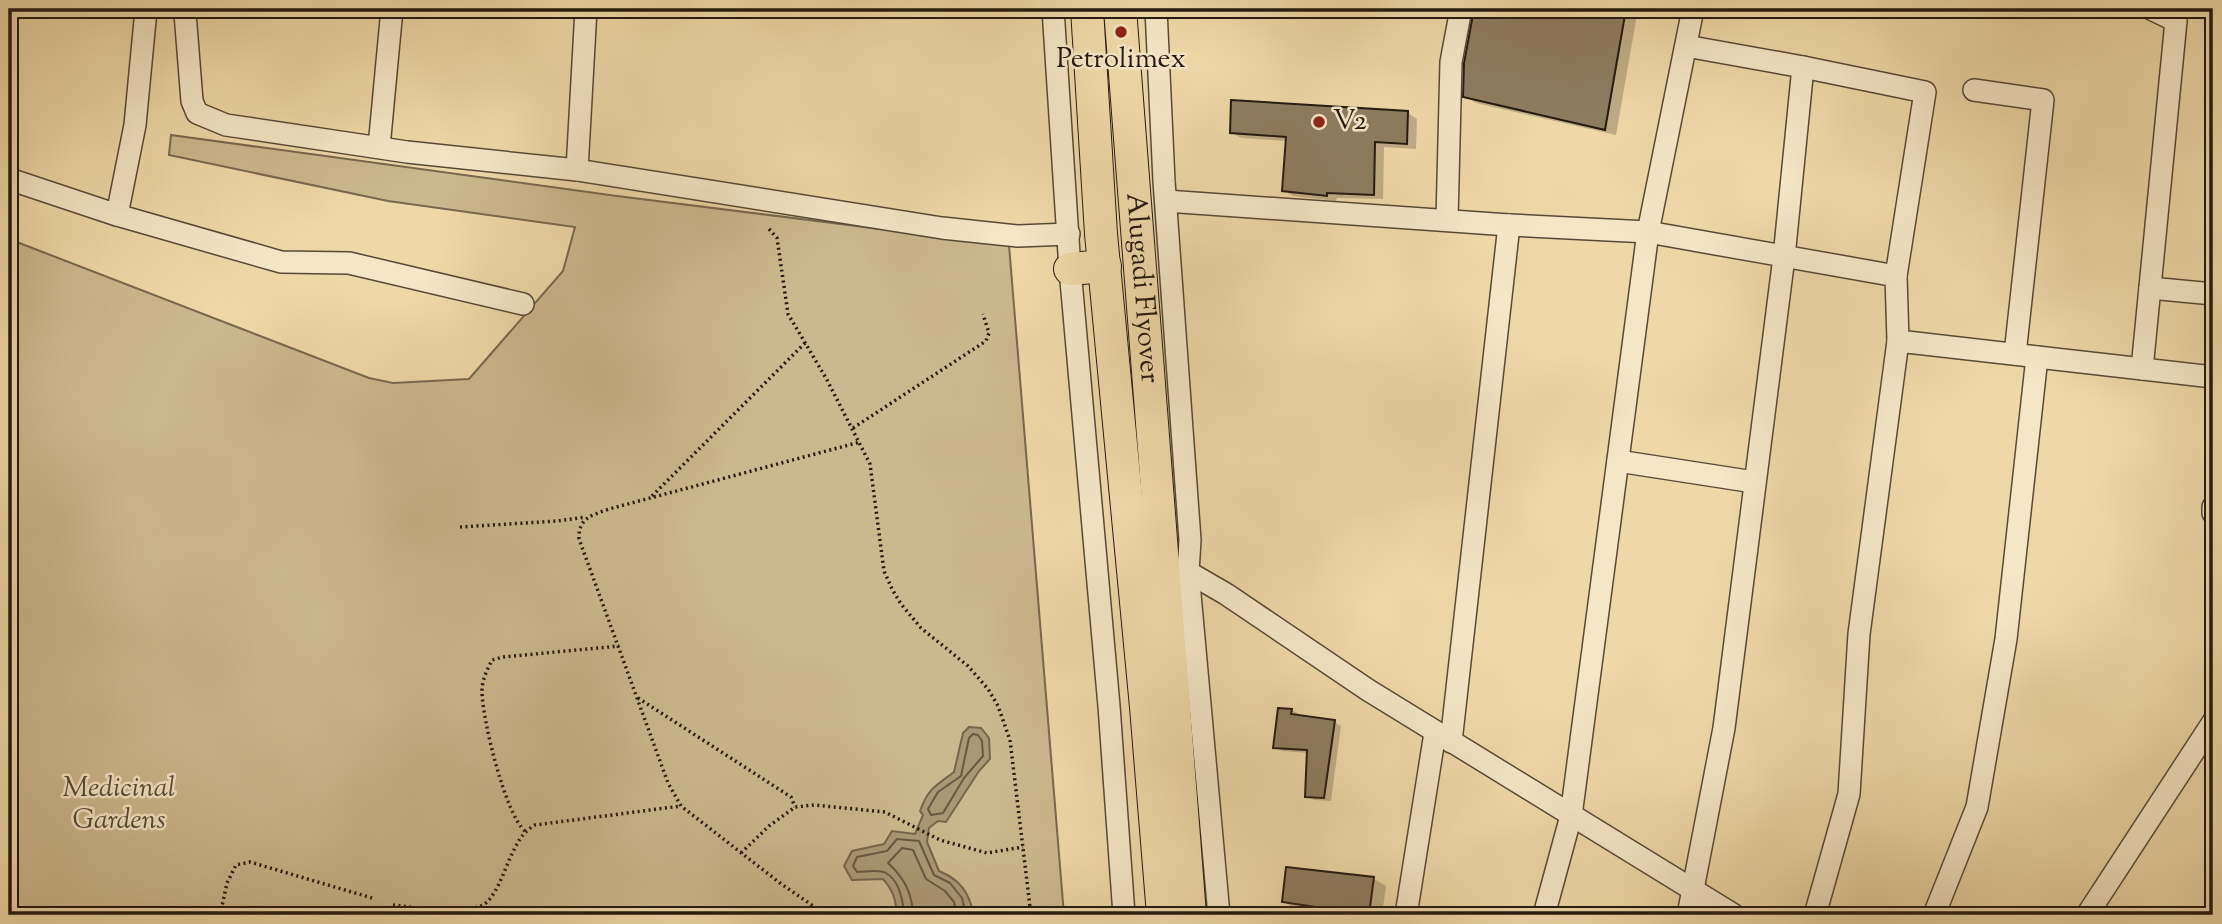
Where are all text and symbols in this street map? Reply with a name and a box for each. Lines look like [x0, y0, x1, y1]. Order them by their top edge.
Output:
marker: Petrolimex [1113, 24, 1129, 40]
place label: Petrolimex [1056, 40, 1186, 80]
place label: V2 [1333, 102, 1367, 142]
marker: V2 [1311, 114, 1327, 130]
street label: Alugadi Flyover [1114, 192, 1169, 385]
park label: Medicinal Gardens [63, 769, 175, 841]

